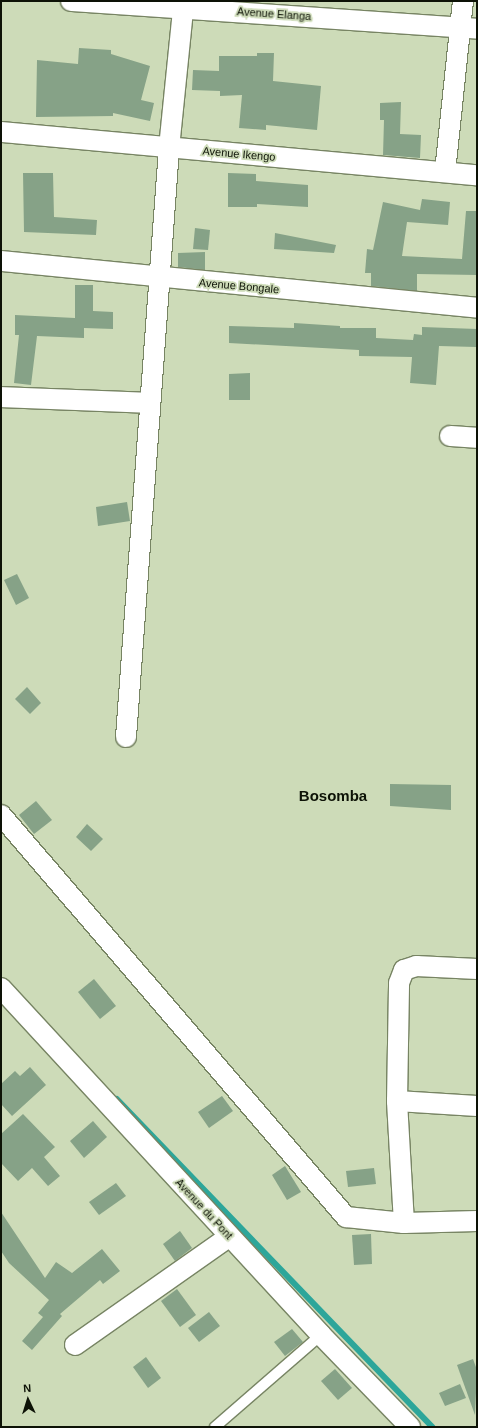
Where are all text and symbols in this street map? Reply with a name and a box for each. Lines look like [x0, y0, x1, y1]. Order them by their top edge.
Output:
street label: Avenue Elanga [236, 5, 312, 23]
street label: Avenue Ikengo [202, 144, 276, 164]
street label: Avenue Bongale [198, 276, 280, 296]
district label: Bosomba [299, 787, 367, 805]
street label: Avenue du Pont [173, 1176, 235, 1242]
north arrow [8, 1380, 48, 1420]
text: N [23, 1382, 32, 1394]

